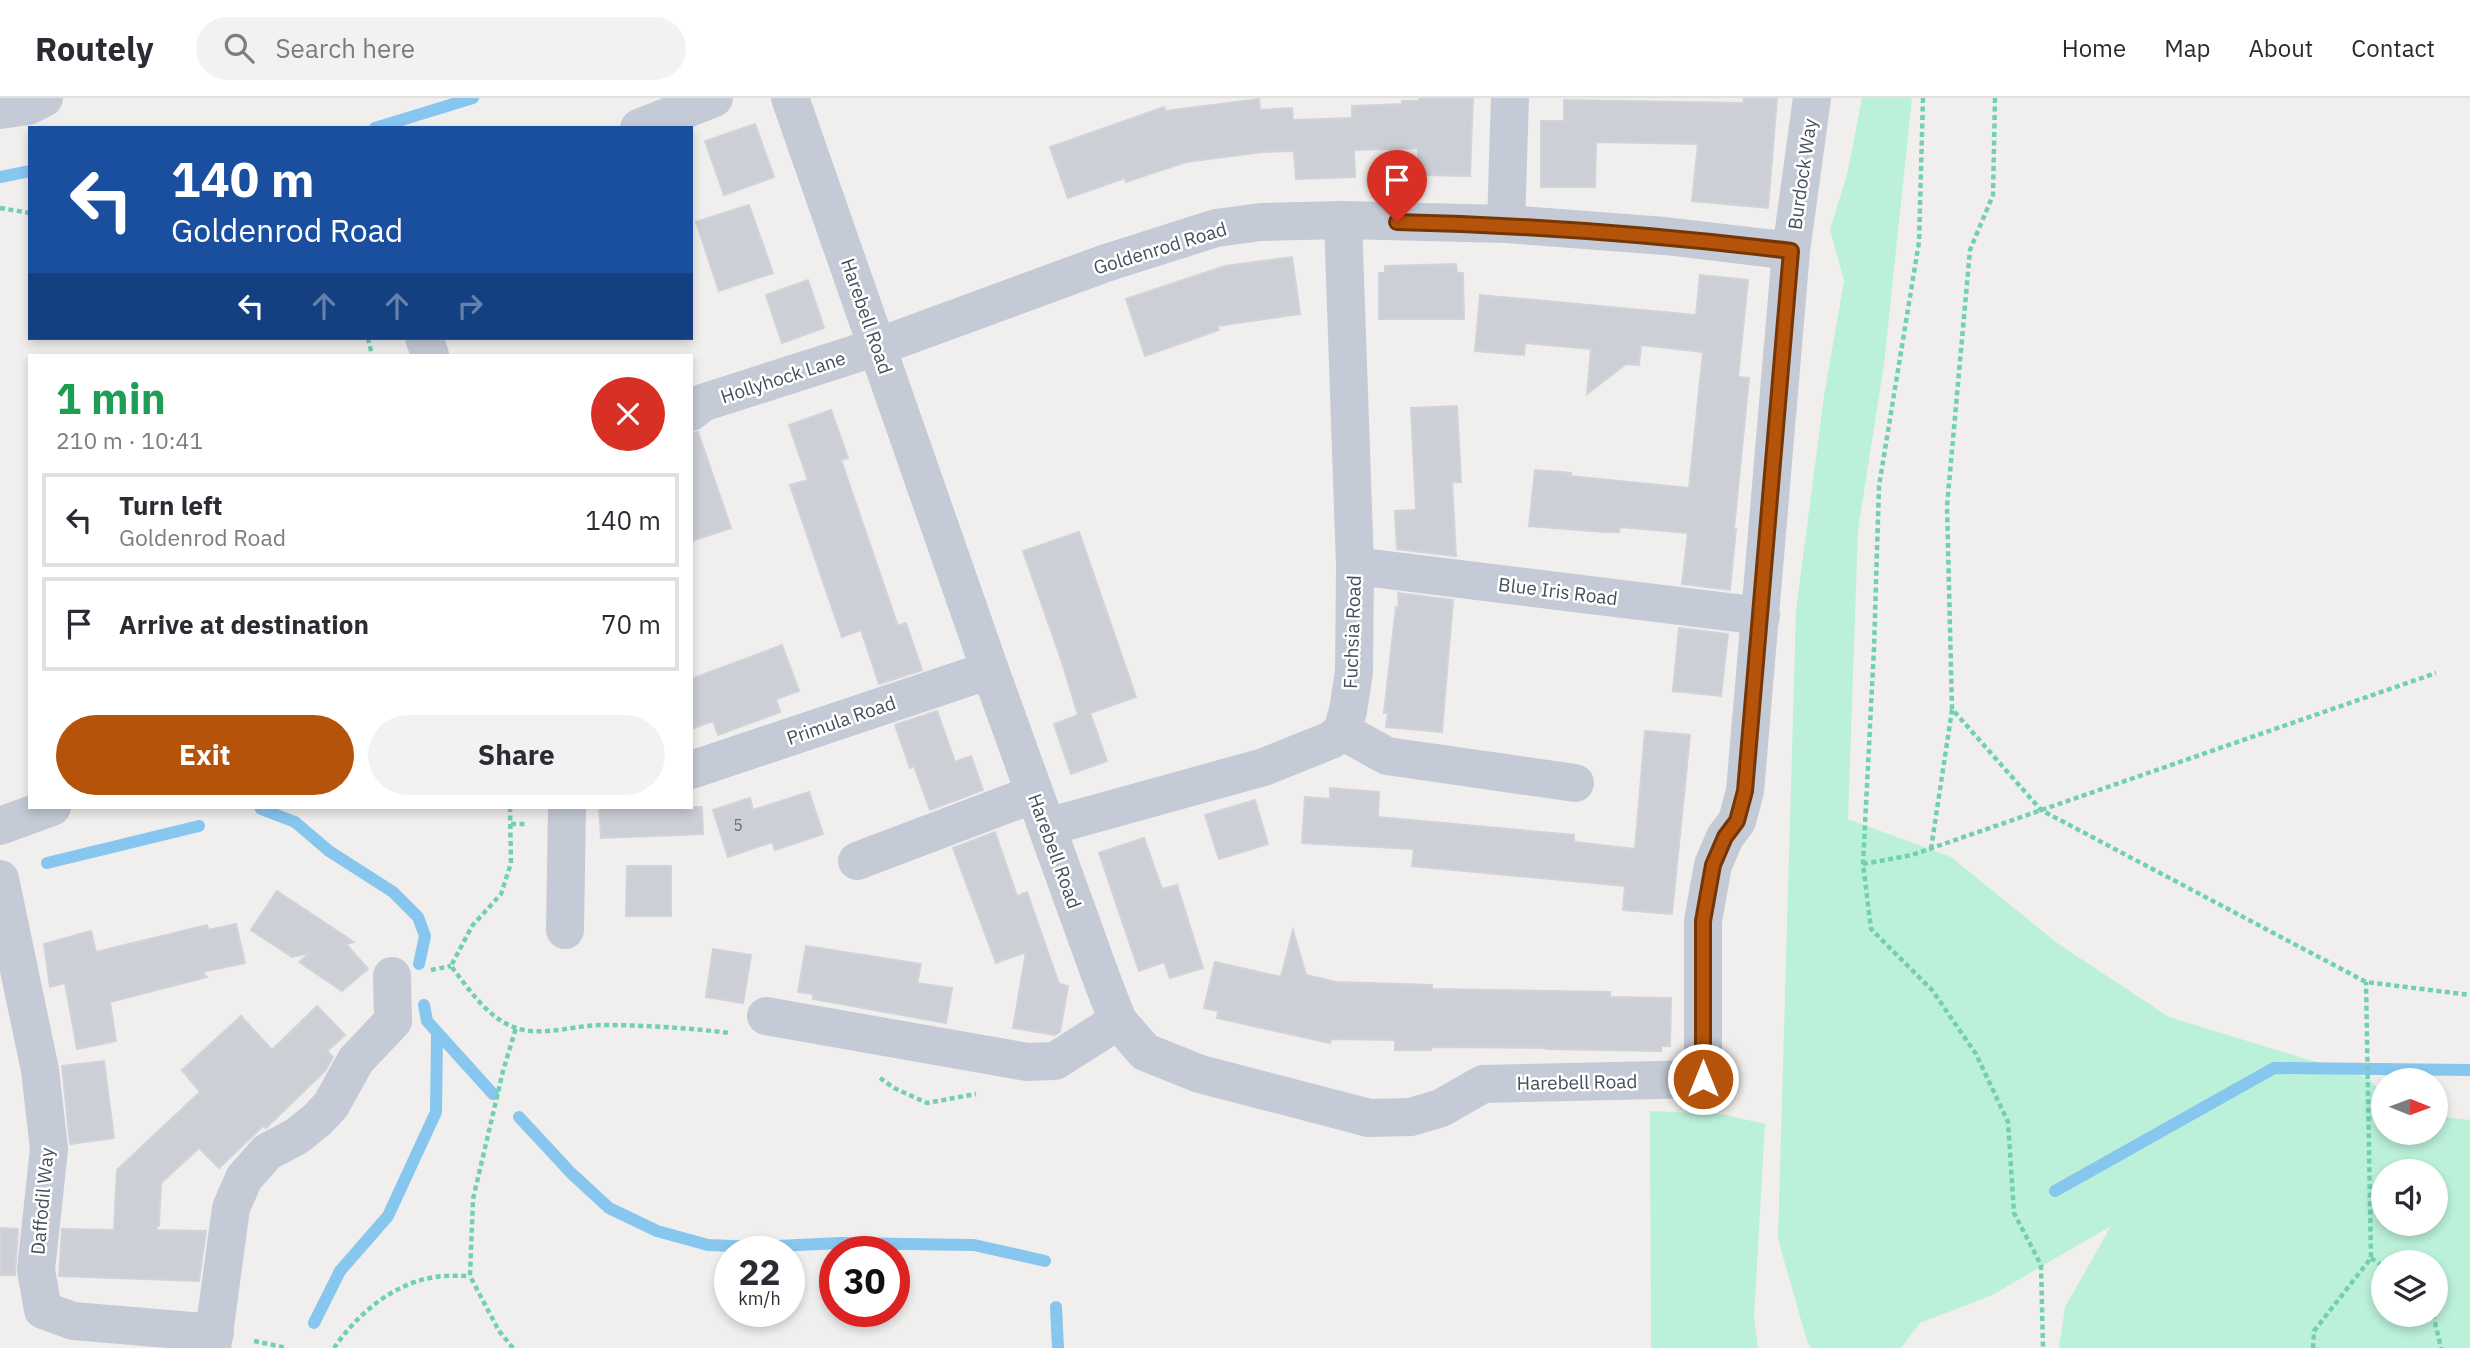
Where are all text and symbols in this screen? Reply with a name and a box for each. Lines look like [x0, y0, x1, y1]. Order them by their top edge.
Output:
search box [196, 17, 686, 80]
text: Routely [35, 27, 154, 70]
icon: search [220, 29, 258, 67]
text: Search here [276, 31, 415, 65]
text: Home [2062, 32, 2126, 64]
text: Map [2164, 32, 2210, 64]
text: About [2248, 32, 2313, 64]
text: Contact [2351, 32, 2435, 64]
street label: Burdock Way [1782, 116, 1822, 231]
text: 140 m [171, 147, 315, 210]
pin [1367, 150, 1427, 222]
icon: left [56, 154, 147, 245]
icon: arrive [1378, 161, 1416, 199]
text: Goldenrod Road [171, 209, 403, 251]
street label: Goldenrod Road [1091, 216, 1229, 280]
street label: Harebell Road [836, 255, 898, 377]
icon: left [232, 287, 270, 325]
icon: ahead [305, 287, 343, 325]
icon: ahead [378, 287, 416, 325]
icon: right [451, 287, 489, 325]
street label: Hollyhock Lane [717, 346, 849, 408]
text: 1 min [56, 371, 166, 426]
button: close [591, 377, 665, 451]
text: 210 m · 10:41 [56, 425, 203, 455]
text: Turn left [119, 488, 222, 522]
icon: left [60, 501, 98, 539]
text: 140 m [585, 503, 661, 537]
text: Goldenrod Road [119, 522, 286, 552]
street label: Blue Iris Road [1497, 572, 1619, 610]
street label: Fuchsia Road [1338, 575, 1366, 689]
icon: arrive [60, 605, 98, 643]
text: Arrive at destination [119, 607, 369, 641]
text: 70 m [601, 607, 661, 641]
street label: Primula Road [783, 690, 899, 750]
button: Exit [56, 715, 354, 795]
button: Share [368, 715, 665, 795]
street label: Harebell Road [1023, 790, 1087, 912]
house number: 5 [733, 815, 743, 835]
position arrow [1666, 1042, 1740, 1116]
north arrow [2371, 1068, 2448, 1144]
map controls [2371, 1068, 2448, 1327]
street label: Harebell Road [1516, 1069, 1638, 1095]
street label: Daffodil Way [25, 1146, 59, 1256]
button: sound [2371, 1159, 2448, 1236]
speed limit sign: 30 [819, 1236, 910, 1327]
text: 22 [738, 1249, 781, 1295]
button: layers [2371, 1250, 2448, 1327]
text: km/h [738, 1287, 781, 1310]

